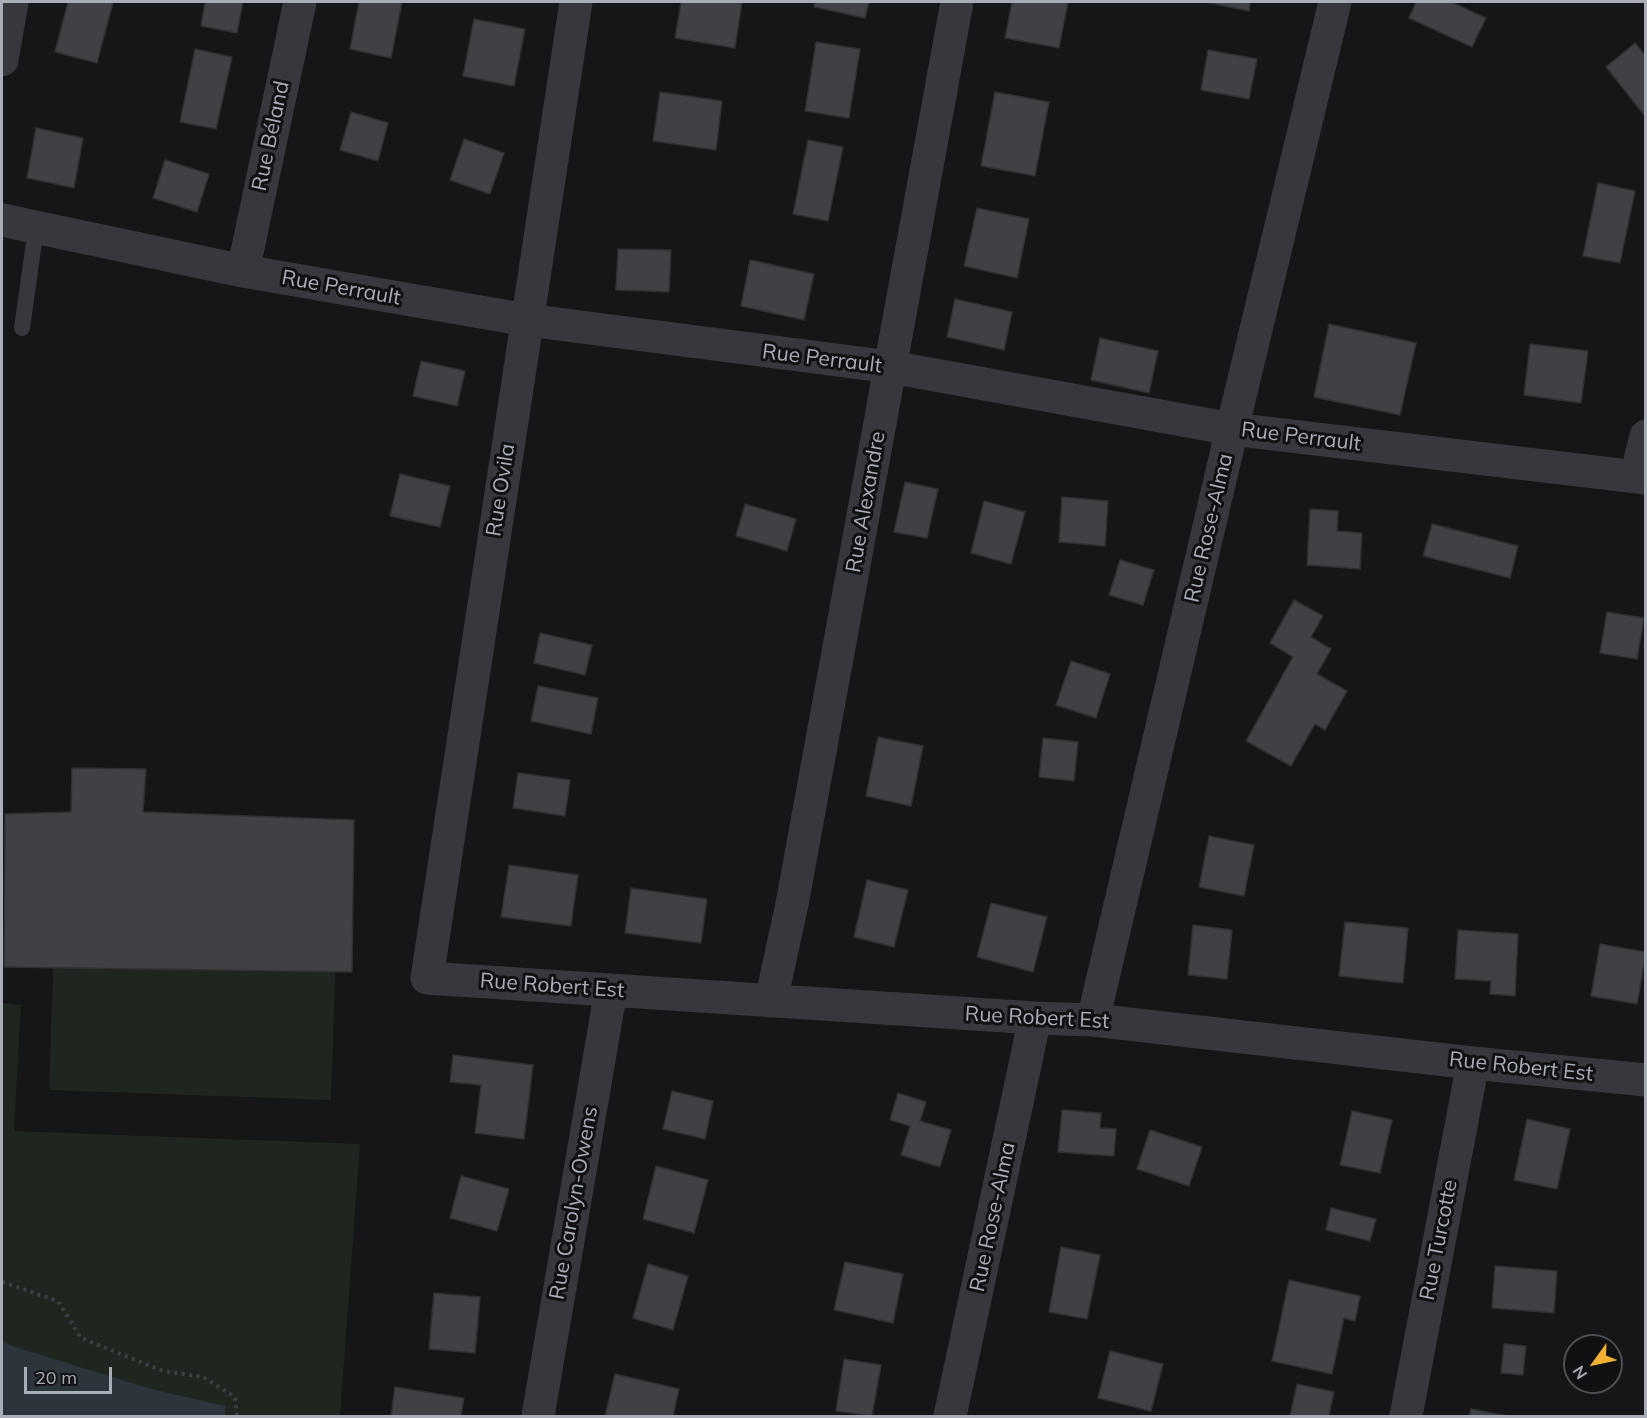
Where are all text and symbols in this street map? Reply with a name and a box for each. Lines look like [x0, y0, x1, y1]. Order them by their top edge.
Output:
street label: Rue Béland [247, 79, 295, 193]
street label: Rue Perrault [280, 265, 402, 311]
street label: Rue Perrault [761, 339, 883, 379]
street label: Rue Perrault [1240, 417, 1362, 457]
street label: Rue Alexandre [841, 429, 891, 575]
street label: Rue Ovila [481, 442, 521, 538]
street label: Rue Rose-Alma [1180, 451, 1238, 605]
street label: Rue Robert Est [479, 968, 625, 1004]
street label: Rue Robert Est [964, 1002, 1110, 1034]
street label: Rue Robert Est [1448, 1047, 1594, 1087]
street label: Rue Carolyn-Owens [545, 1105, 603, 1301]
street label: Rue Rose-Alma [965, 1140, 1021, 1294]
street label: Rue Turcotte [1415, 1178, 1463, 1302]
north arrow [1563, 1334, 1623, 1394]
scale bar [27, 1355, 116, 1393]
text: N [1568, 1362, 1591, 1383]
text: 20 m [35, 1366, 77, 1389]

